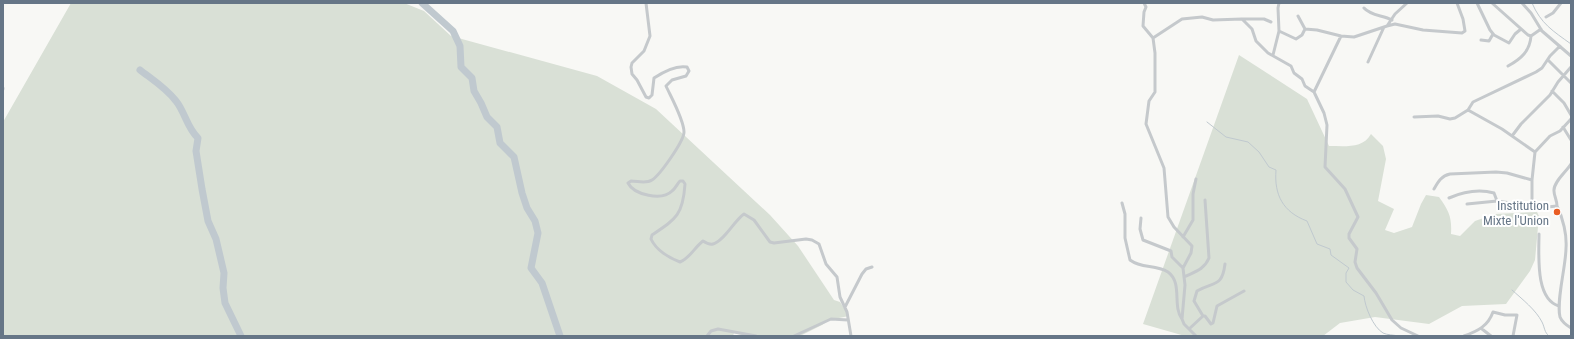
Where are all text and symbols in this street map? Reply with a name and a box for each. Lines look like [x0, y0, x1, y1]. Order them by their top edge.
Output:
place label: Institution Mixte l'Union [1483, 198, 1549, 228]
marker: Institution Mixte l'Union [1552, 207, 1562, 217]

